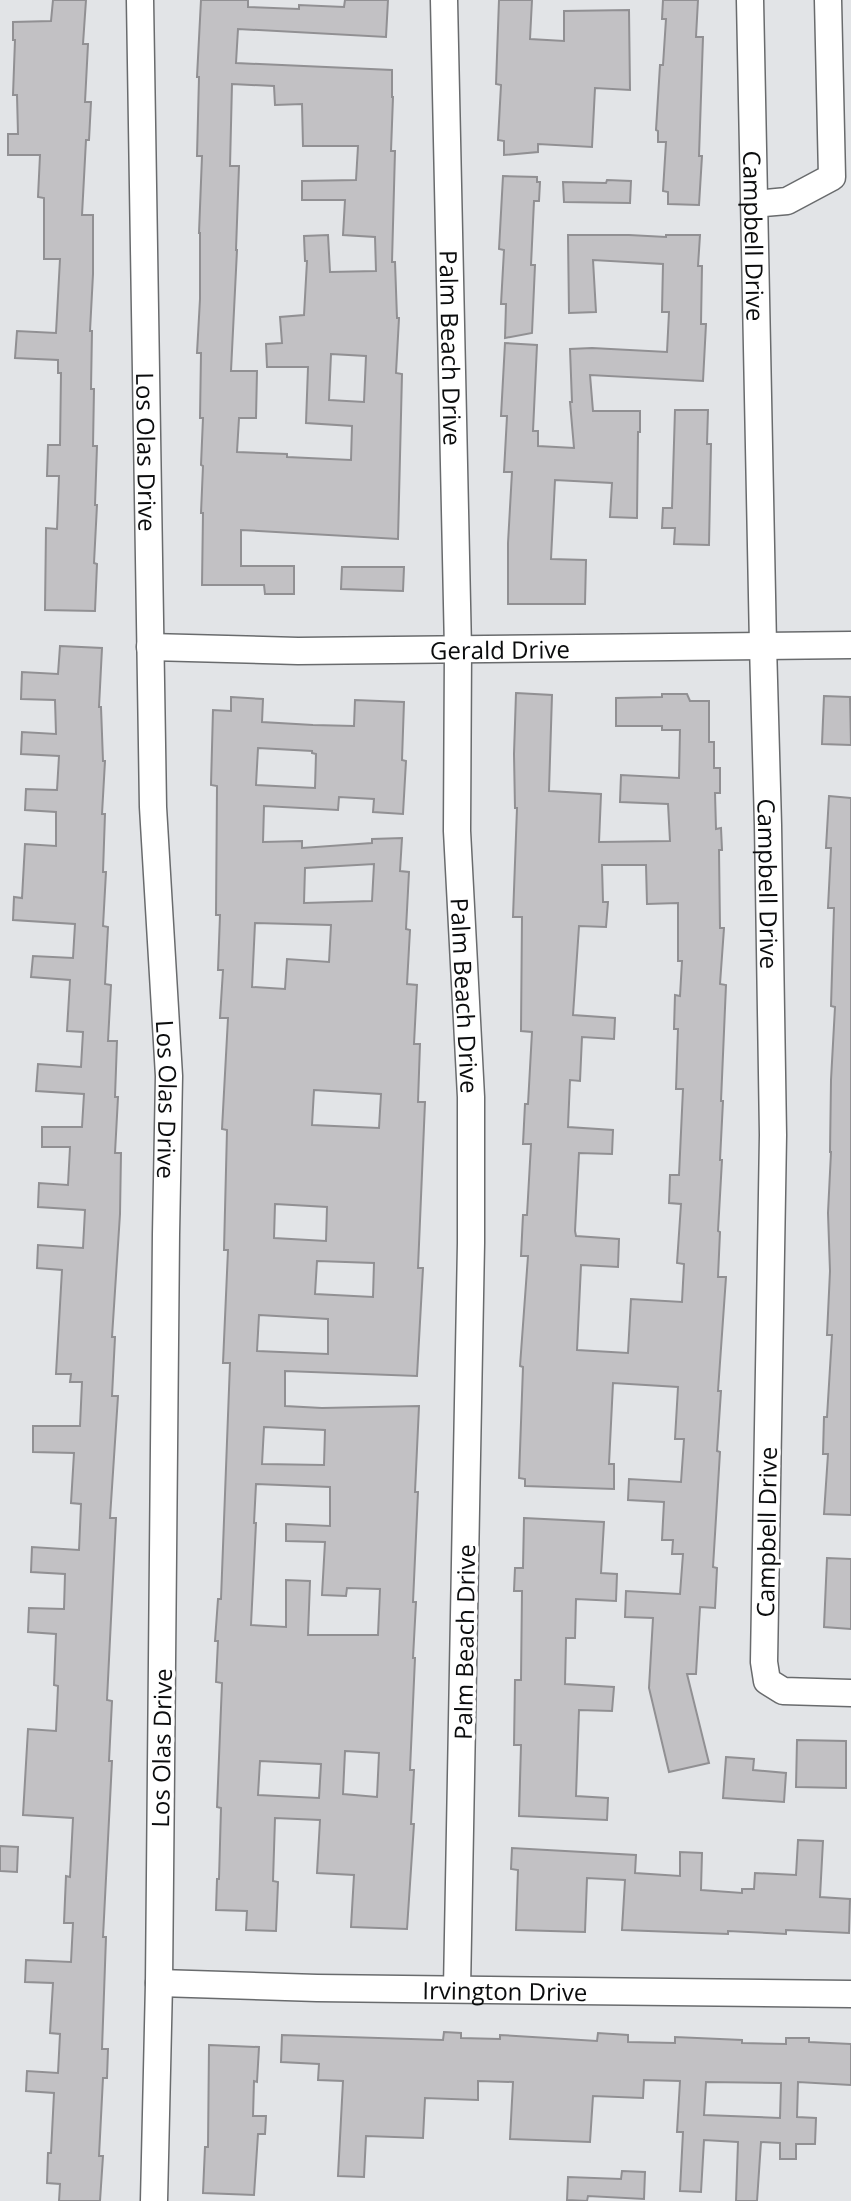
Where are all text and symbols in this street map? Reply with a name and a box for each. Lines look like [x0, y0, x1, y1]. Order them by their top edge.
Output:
street label: Campbell Drive [737, 150, 773, 322]
street label: Palm Beach Drive [433, 250, 470, 446]
street label: Los Olas Drive [130, 372, 165, 532]
street label: Gerald Drive [430, 632, 570, 666]
street label: Campbell Drive [751, 798, 787, 969]
street label: Palm Beach Drive [444, 897, 487, 1094]
street label: Los Olas Drive [149, 1019, 186, 1179]
street label: Campbell Drive [748, 1446, 784, 1618]
street label: Palm Beach Drive [446, 1544, 482, 1740]
street label: Los Olas Drive [143, 1668, 179, 1828]
street label: Irvington Drive [422, 1973, 588, 2008]

